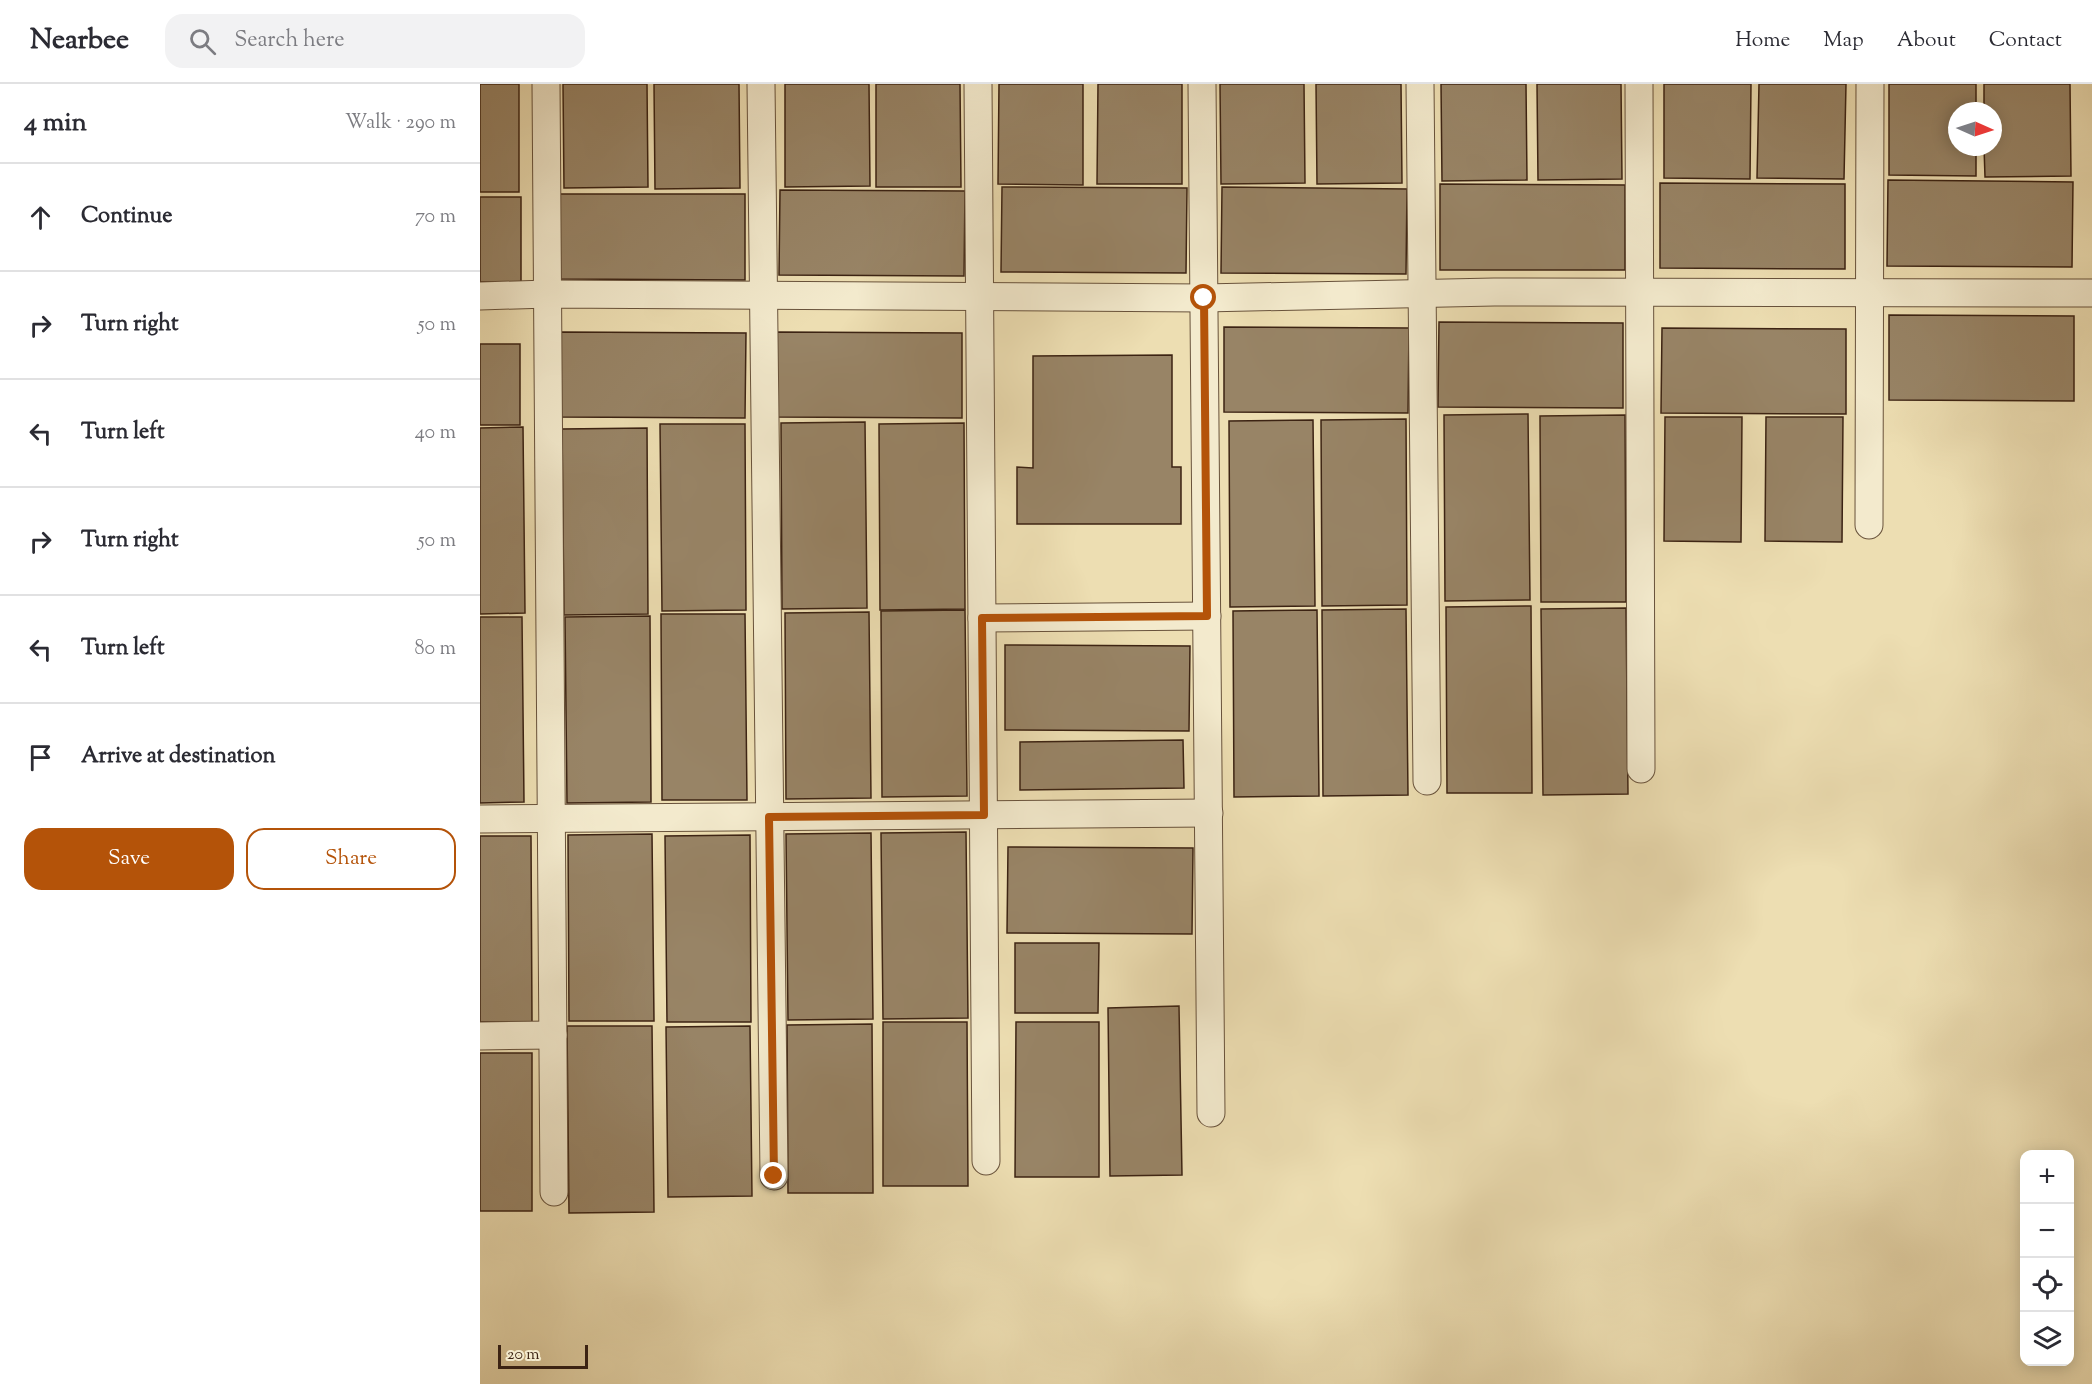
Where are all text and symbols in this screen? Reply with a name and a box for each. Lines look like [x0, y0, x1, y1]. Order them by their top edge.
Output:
search box [165, 14, 585, 68]
text: Nearbee [30, 21, 129, 61]
icon: search [186, 25, 219, 58]
text: Search here [234, 25, 345, 57]
text: Home [1735, 26, 1790, 56]
text: Map [1823, 26, 1864, 56]
text: About [1897, 26, 1956, 56]
text: Contact [1989, 26, 2062, 56]
north arrow [1948, 102, 2002, 156]
text: 4 min [24, 105, 87, 142]
text: Walk · 290 m [345, 109, 456, 138]
icon: ahead [24, 201, 57, 234]
text: Continue [81, 201, 172, 233]
text: 70 m [415, 203, 456, 232]
route start [1190, 284, 1216, 310]
icon: right [24, 309, 57, 342]
text: Turn right [81, 309, 178, 341]
text: 50 m [418, 311, 456, 340]
icon: left [24, 417, 57, 450]
text: Turn left [81, 417, 164, 449]
text: 40 m [415, 419, 456, 448]
icon: right [24, 525, 57, 558]
text: Turn right [81, 525, 178, 557]
text: 50 m [418, 527, 456, 556]
icon: left [24, 633, 57, 666]
text: Turn left [81, 633, 164, 665]
text: 80 m [415, 635, 456, 664]
icon: arrive [24, 741, 57, 774]
text: Arrive at destination [81, 741, 276, 773]
button: Save [24, 828, 234, 890]
button: Share [246, 828, 456, 890]
map controls [2020, 1150, 2074, 1366]
button: + [2020, 1150, 2074, 1204]
route end [760, 1162, 786, 1188]
button: − [2020, 1204, 2074, 1258]
button: locate [2020, 1258, 2074, 1312]
button: layers [2020, 1312, 2074, 1366]
scale bar [498, 1342, 588, 1370]
text: 20 m [507, 1344, 540, 1367]

